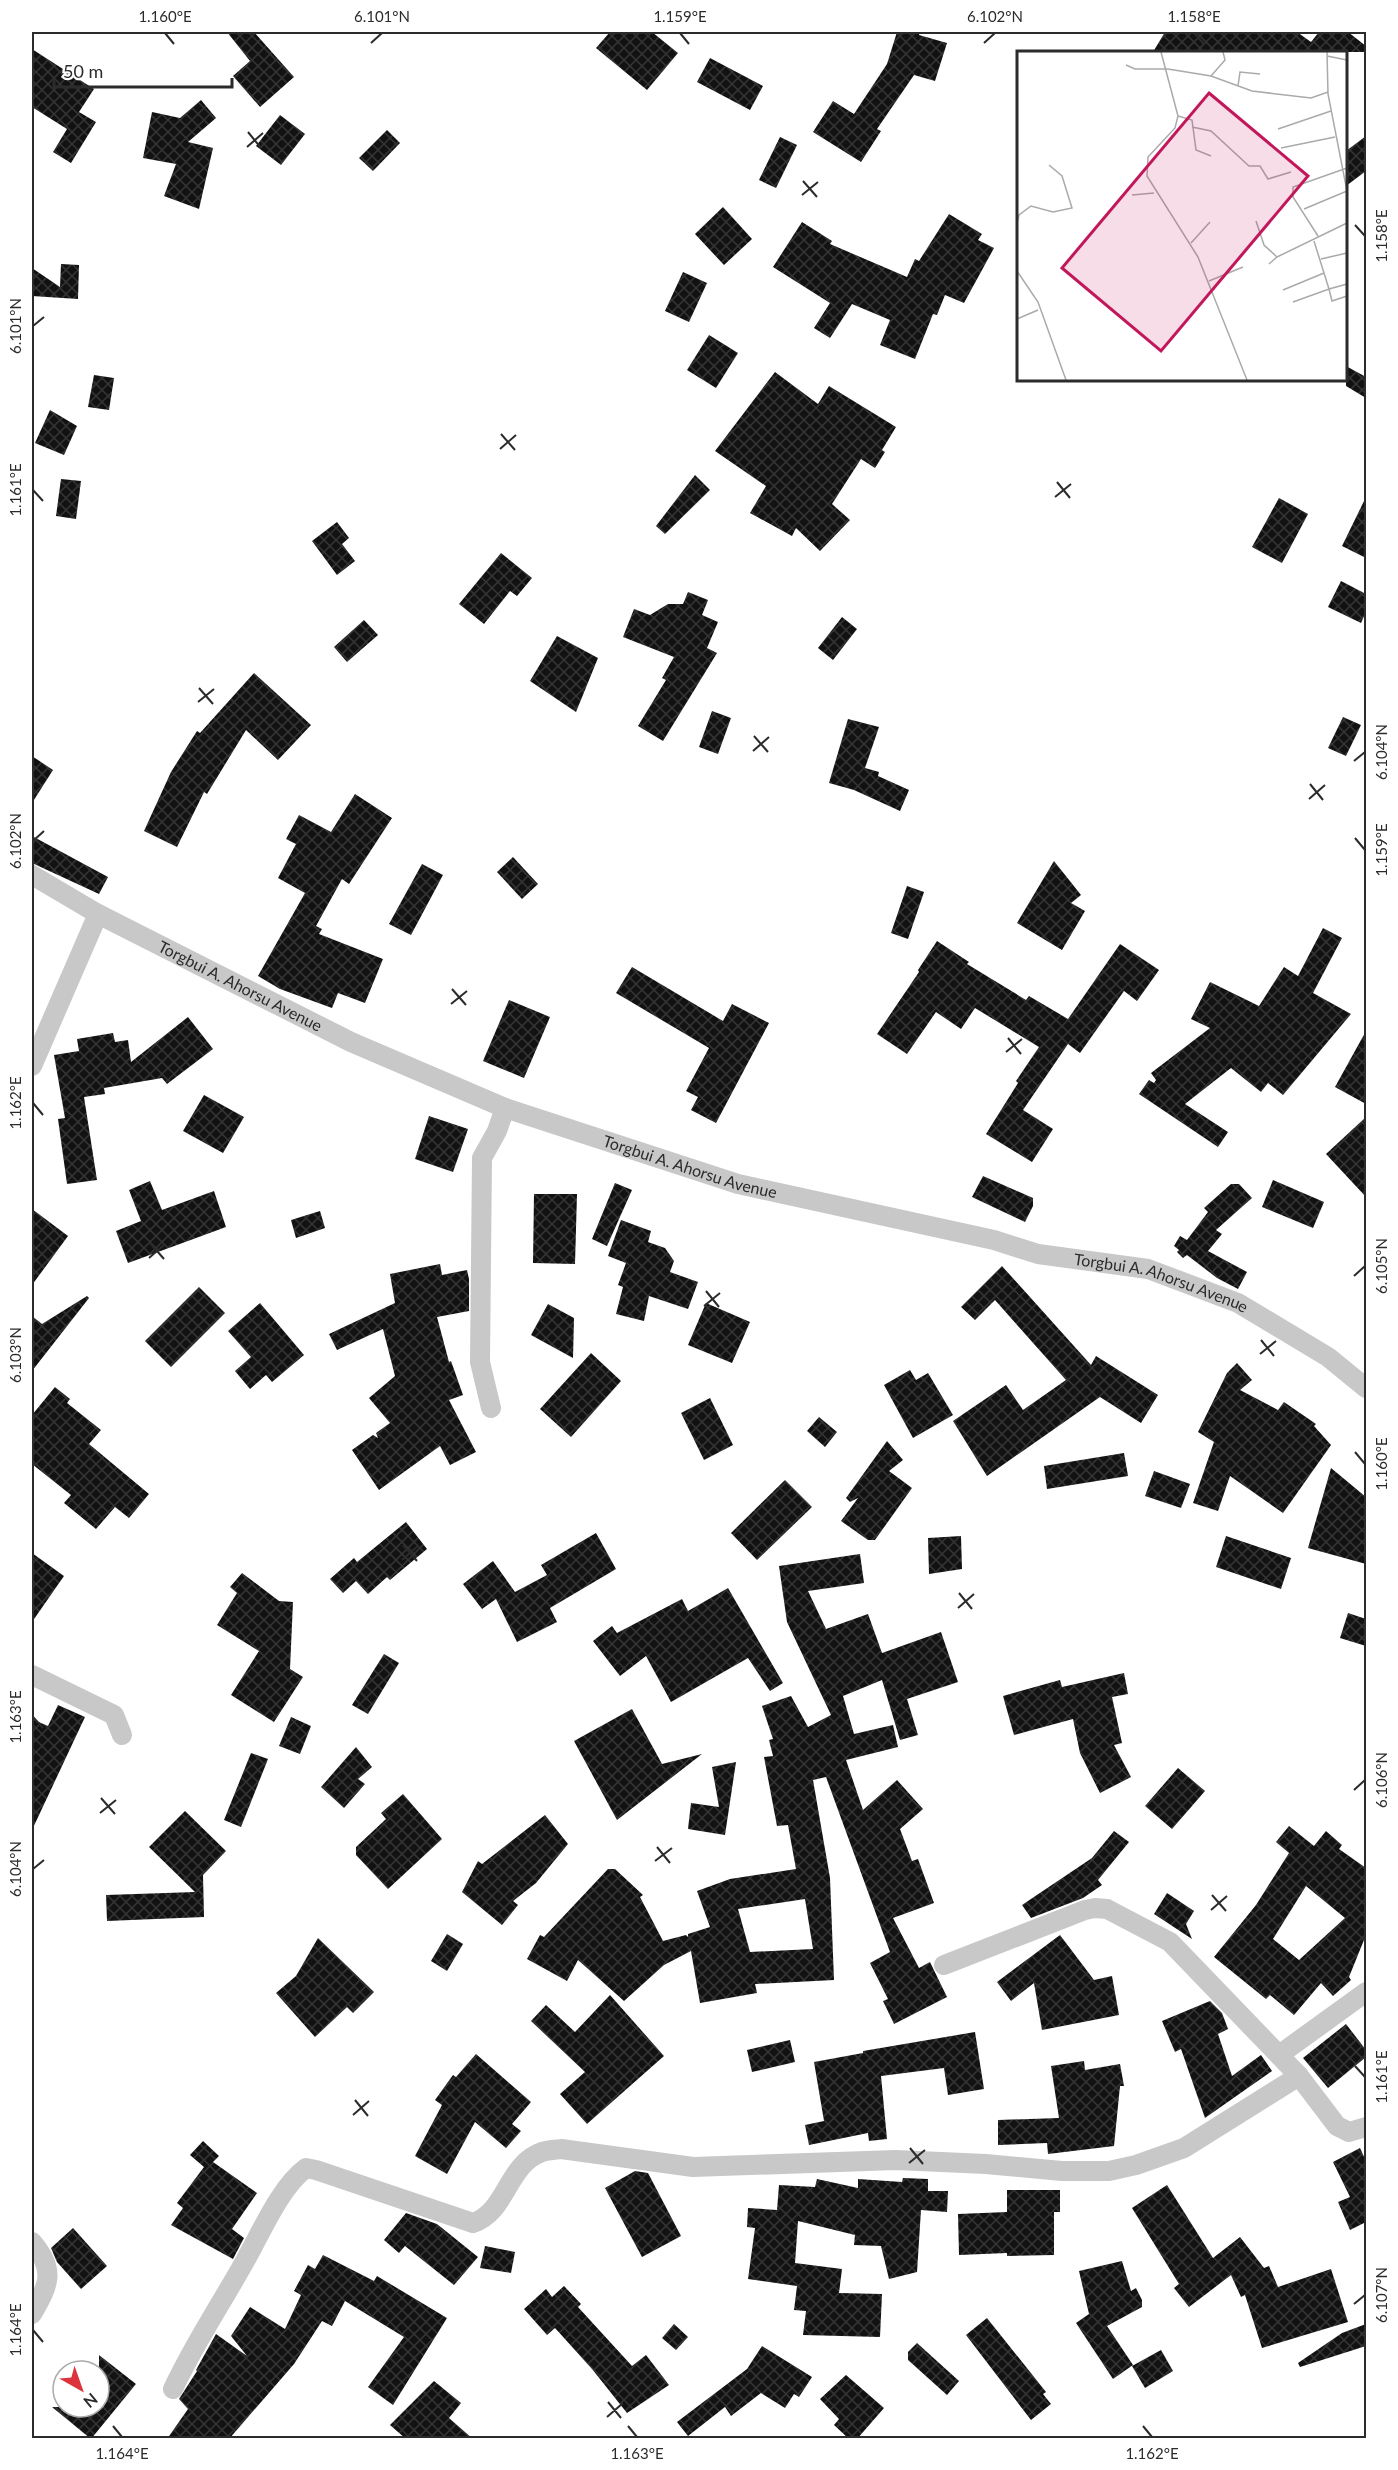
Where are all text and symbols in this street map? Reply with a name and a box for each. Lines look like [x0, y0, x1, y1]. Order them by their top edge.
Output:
text: 1.160°E [138, 7, 192, 25]
text: 6.101°N [354, 7, 410, 25]
text: 1.159°E [653, 7, 707, 25]
text: 6.102°N [967, 7, 1023, 25]
text: 1.158°E [1167, 7, 1221, 25]
scale bar [54, 51, 232, 89]
inset map [1017, 51, 1347, 381]
text: 50 m [63, 60, 103, 82]
text: 1.158°E [1372, 209, 1390, 263]
text: 6.101°N [6, 298, 24, 354]
text: 1.161°E [6, 463, 24, 517]
text: 6.104°N [1372, 724, 1390, 780]
text: 6.102°N [6, 813, 24, 869]
text: 1.159°E [1372, 823, 1390, 877]
street label: Torgbui A. Ahorsu Avenue [155, 936, 325, 1035]
text: 1.162°E [6, 1076, 24, 1130]
street label: Torgbui A. Ahorsu Avenue [601, 1131, 779, 1201]
text: 6.105°N [1372, 1238, 1390, 1294]
street label: Torgbui A. Ahorsu Avenue [1073, 1249, 1252, 1316]
text: 6.103°N [6, 1327, 24, 1383]
text: 1.160°E [1372, 1437, 1390, 1491]
text: 1.163°E [6, 1690, 24, 1744]
text: 6.106°N [1372, 1752, 1390, 1808]
text: 6.104°N [6, 1841, 24, 1897]
text: 1.161°E [1372, 2050, 1390, 2104]
text: 6.107°N [1372, 2267, 1390, 2323]
text: 1.164°E [6, 2303, 24, 2357]
north arrow [51, 2359, 111, 2419]
text: N [80, 2390, 102, 2412]
text: 1.164°E [95, 2444, 149, 2462]
text: 1.163°E [610, 2444, 664, 2462]
text: 1.162°E [1125, 2444, 1179, 2462]

